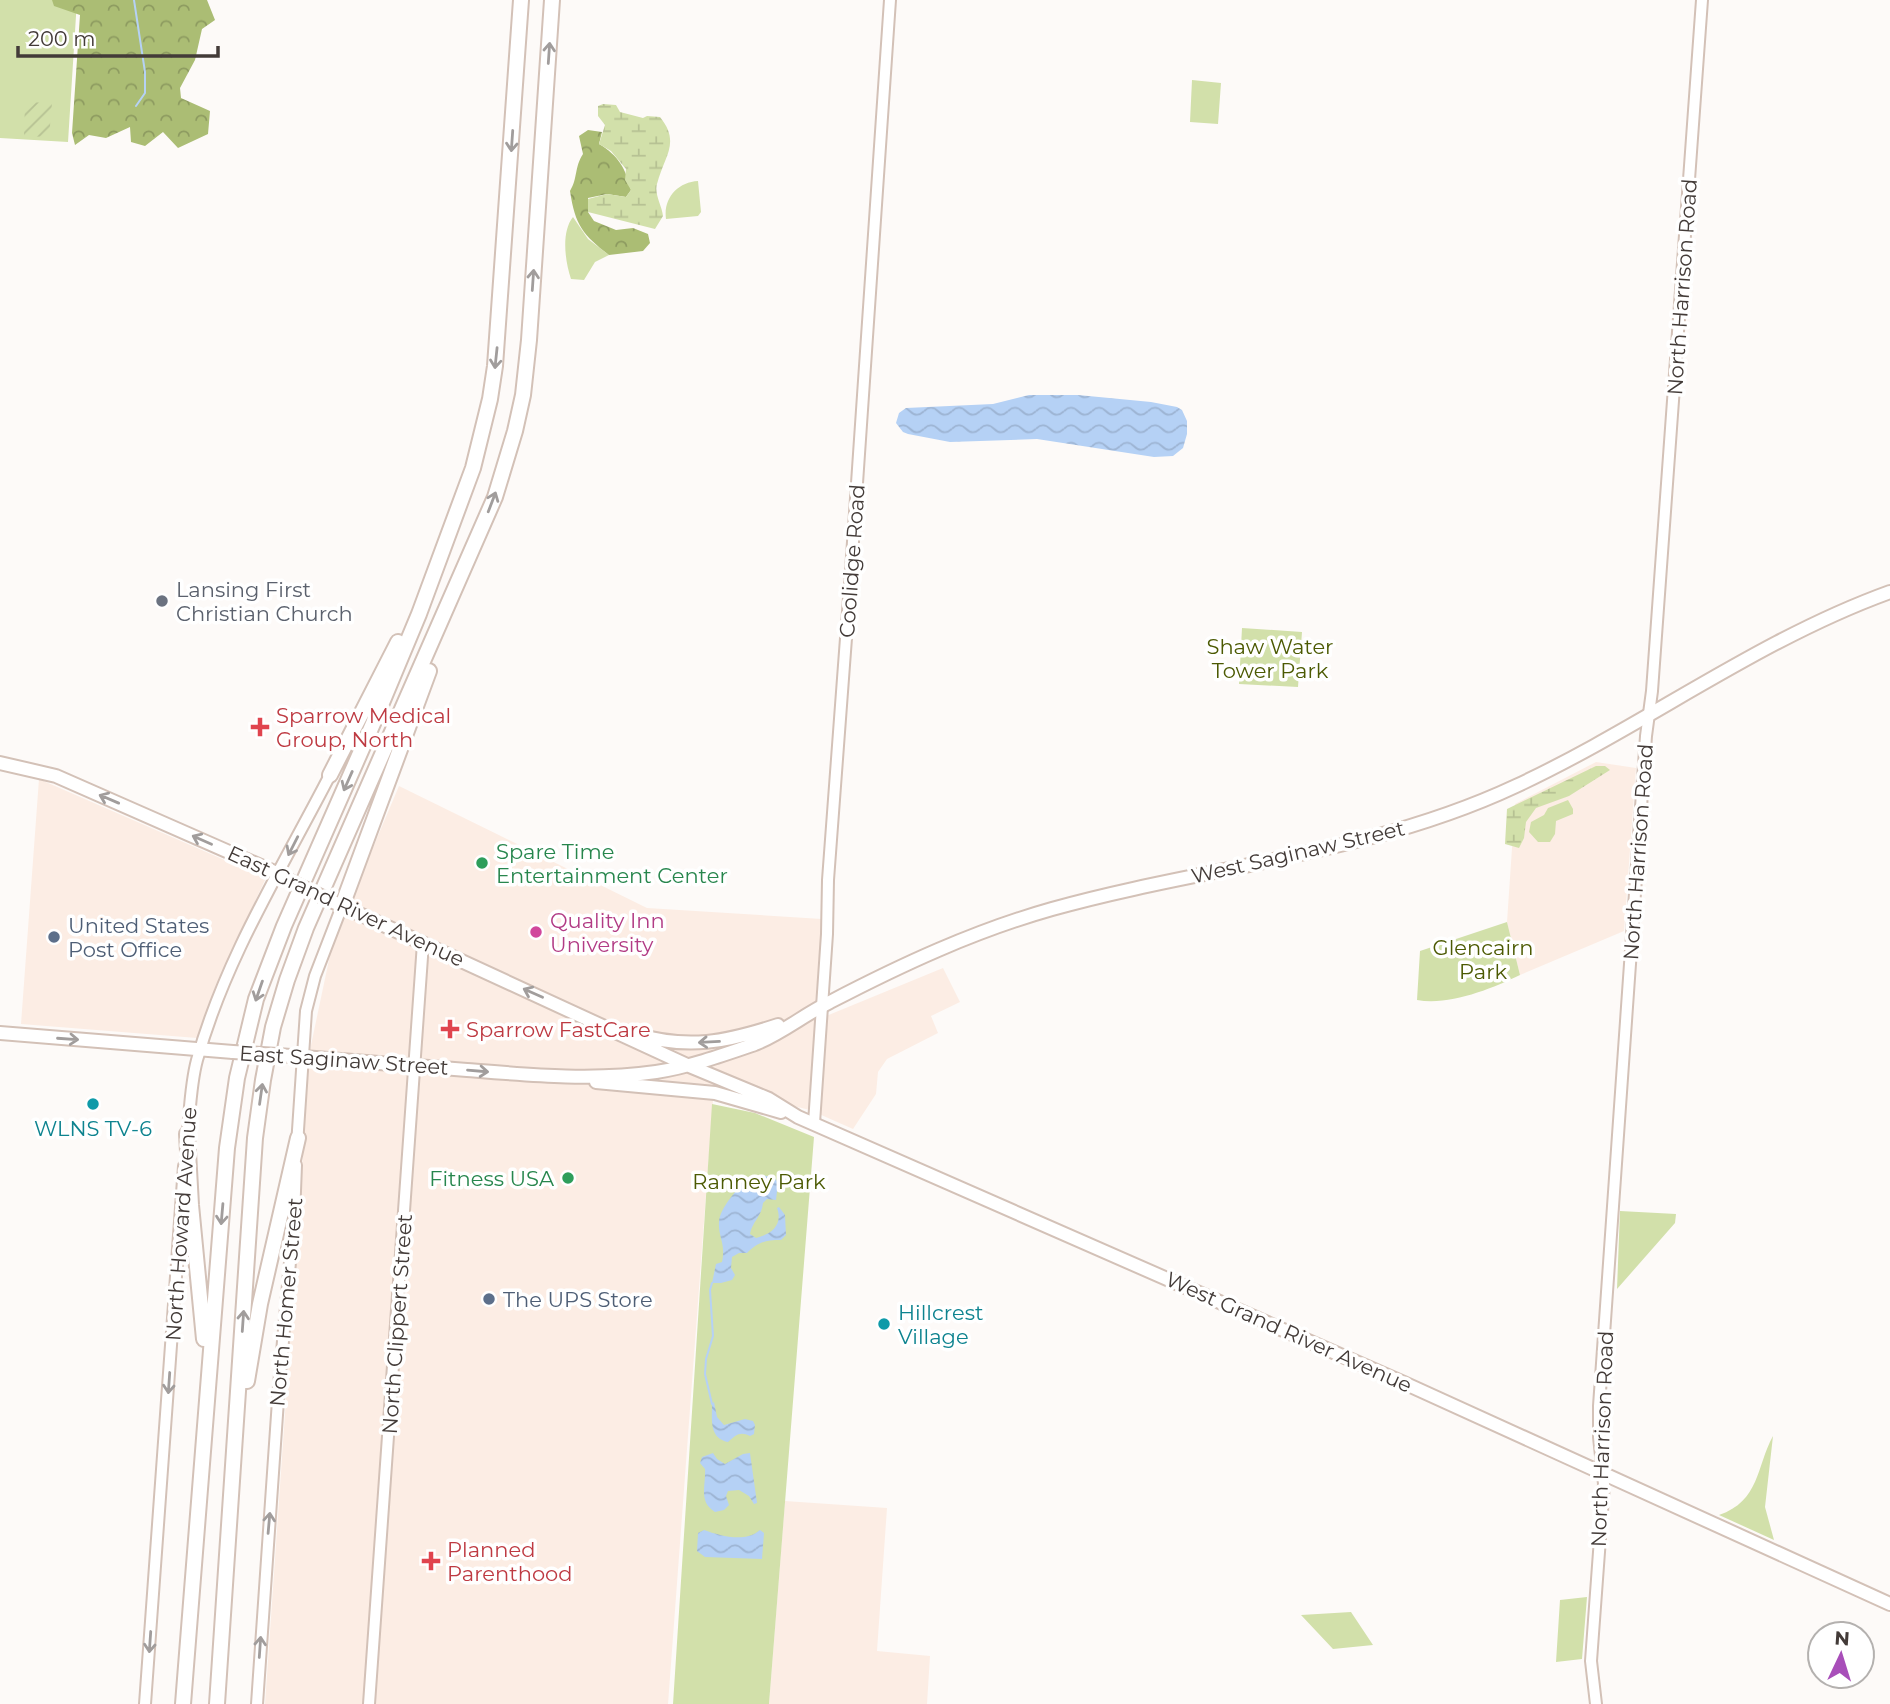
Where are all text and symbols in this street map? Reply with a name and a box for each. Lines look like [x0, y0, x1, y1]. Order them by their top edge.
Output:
scale bar [18, 14, 217, 58]
text: 200 m [28, 26, 95, 51]
one-way arrow [543, 42, 556, 65]
one-way arrow [505, 130, 518, 152]
street label: North Harrison Road [1662, 178, 1702, 396]
one-way arrow [527, 269, 540, 291]
one-way arrow [489, 347, 502, 369]
street label: Coolidge Road [834, 483, 870, 639]
one-way arrow [487, 492, 500, 514]
place label: Lansing First Christian Church [176, 577, 353, 626]
marker: Lansing First Christian Church [154, 593, 170, 609]
park label: Shaw Water Tower Park [1206, 634, 1334, 683]
place label: Sparrow Medical Group, North [276, 703, 451, 752]
marker: Sparrow Medical Group, North [250, 717, 270, 737]
street label: North Harrison Road [1618, 743, 1658, 961]
one-way arrow [341, 770, 354, 791]
one-way arrow [99, 792, 120, 805]
street label: West Saginaw Street [1189, 815, 1407, 889]
one-way arrow [192, 833, 213, 846]
one-way arrow [286, 835, 299, 856]
place label: Spare Time Entertainment Center [496, 839, 728, 888]
street label: East Grand River Avenue [224, 840, 468, 972]
marker: Spare Time Entertainment Center [474, 855, 490, 871]
place label: Quality Inn University [550, 908, 665, 957]
place label: United States Post Office [68, 913, 209, 962]
marker: Quality Inn University [528, 924, 544, 940]
marker: United States Post Office [46, 929, 62, 945]
park label: Glencairn Park [1432, 935, 1534, 984]
one-way arrow [252, 979, 264, 1001]
one-way arrow [522, 986, 544, 999]
place label: Sparrow FastCare [466, 1017, 651, 1042]
marker: Sparrow FastCare [440, 1019, 460, 1039]
one-way arrow [56, 1033, 79, 1046]
one-way arrow [697, 1036, 720, 1049]
street label: East Saginaw Street [239, 1040, 449, 1080]
one-way arrow [467, 1065, 489, 1078]
one-way arrow [255, 1083, 268, 1106]
marker: WLNS TV-6 [85, 1096, 101, 1112]
street label: North Howard Avenue [160, 1106, 202, 1342]
place label: WLNS TV-6 [34, 1116, 152, 1141]
place label: Fitness USA [429, 1166, 555, 1191]
park label: Ranney Park [692, 1169, 826, 1194]
marker: Fitness USA [560, 1170, 576, 1186]
street label: North Homer Street [264, 1196, 308, 1408]
one-way arrow [215, 1203, 228, 1225]
street label: North Clippert Street [377, 1213, 417, 1435]
street label: West Grand River Avenue [1162, 1266, 1416, 1398]
place label: The UPS Store [503, 1287, 653, 1312]
marker: The UPS Store [481, 1291, 497, 1307]
place label: Hillcrest Village [898, 1300, 983, 1349]
one-way arrow [236, 1309, 249, 1332]
marker: Hillcrest Village [876, 1316, 892, 1332]
street label: North Harrison Road [1586, 1330, 1618, 1548]
one-way arrow [162, 1371, 175, 1394]
one-way arrow [263, 1512, 276, 1535]
place label: Planned Parenthood [447, 1537, 572, 1586]
marker: Planned Parenthood [421, 1551, 441, 1571]
north arrow [1806, 1620, 1876, 1690]
text: N [1834, 1627, 1851, 1651]
one-way arrow [143, 1630, 156, 1653]
one-way arrow [254, 1636, 267, 1659]

